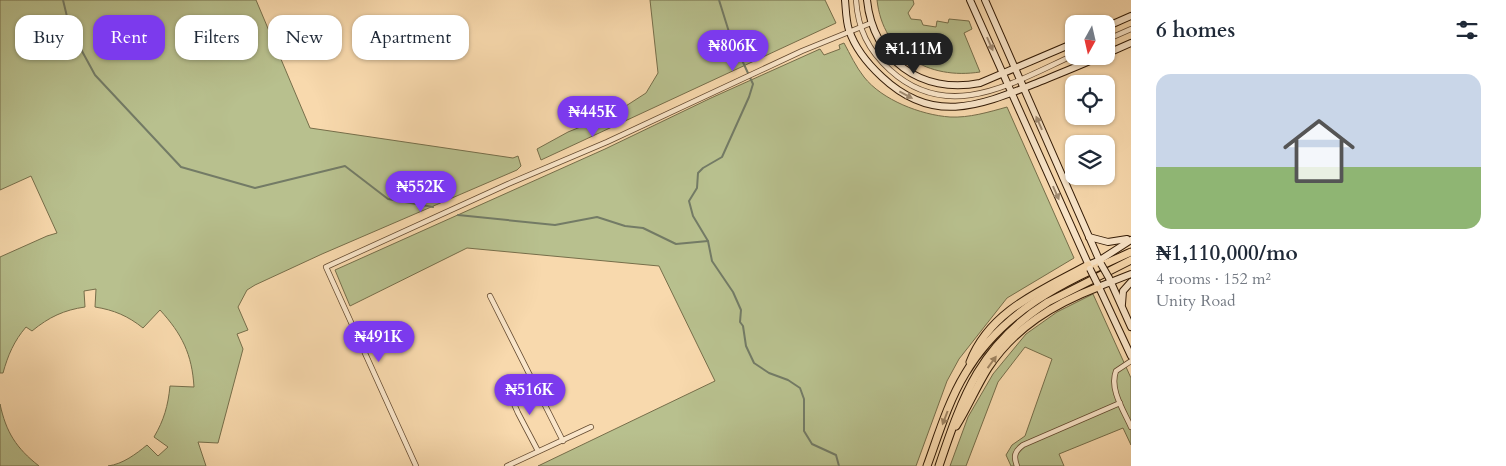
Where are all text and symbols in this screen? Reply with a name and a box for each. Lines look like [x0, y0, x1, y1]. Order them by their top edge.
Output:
chip: Buy [15, 15, 83, 60]
chip: Rent [93, 15, 165, 60]
chip: Filters [175, 15, 258, 60]
chip: New [268, 15, 342, 60]
chip: Apartment [352, 15, 469, 60]
north arrow [1065, 15, 1115, 65]
map controls [1065, 15, 1115, 185]
text: 6 homes [1156, 16, 1235, 45]
icon: filters [1453, 16, 1481, 44]
pin: ₦806K [698, 30, 768, 72]
pin: ₦1.11M [873, 32, 955, 75]
text: ₦806K [708, 35, 758, 57]
one-way arrow [987, 37, 995, 51]
text: ₦1.11M [886, 38, 942, 60]
button: locate [1065, 75, 1115, 125]
one-way arrow [899, 91, 914, 99]
pin: ₦445K [558, 96, 628, 138]
text: ₦445K [568, 101, 618, 123]
icon: home [1274, 106, 1364, 196]
one-way arrow [1035, 116, 1043, 130]
button: layers [1065, 135, 1115, 185]
pin: ₦552K [386, 170, 456, 213]
text: ₦552K [396, 176, 446, 198]
one-way arrow [1052, 186, 1060, 200]
text: ₦1,110,000/mo [1156, 239, 1298, 268]
text: 4 rooms · 152 m² [1156, 268, 1271, 290]
text: Unity Road [1156, 290, 1236, 312]
pin: ₦491K [344, 320, 414, 363]
text: ₦491K [354, 326, 404, 348]
one-way arrow [987, 356, 998, 369]
pin: ₦516K [495, 374, 565, 416]
text: ₦516K [505, 379, 555, 401]
one-way arrow [941, 411, 949, 426]

